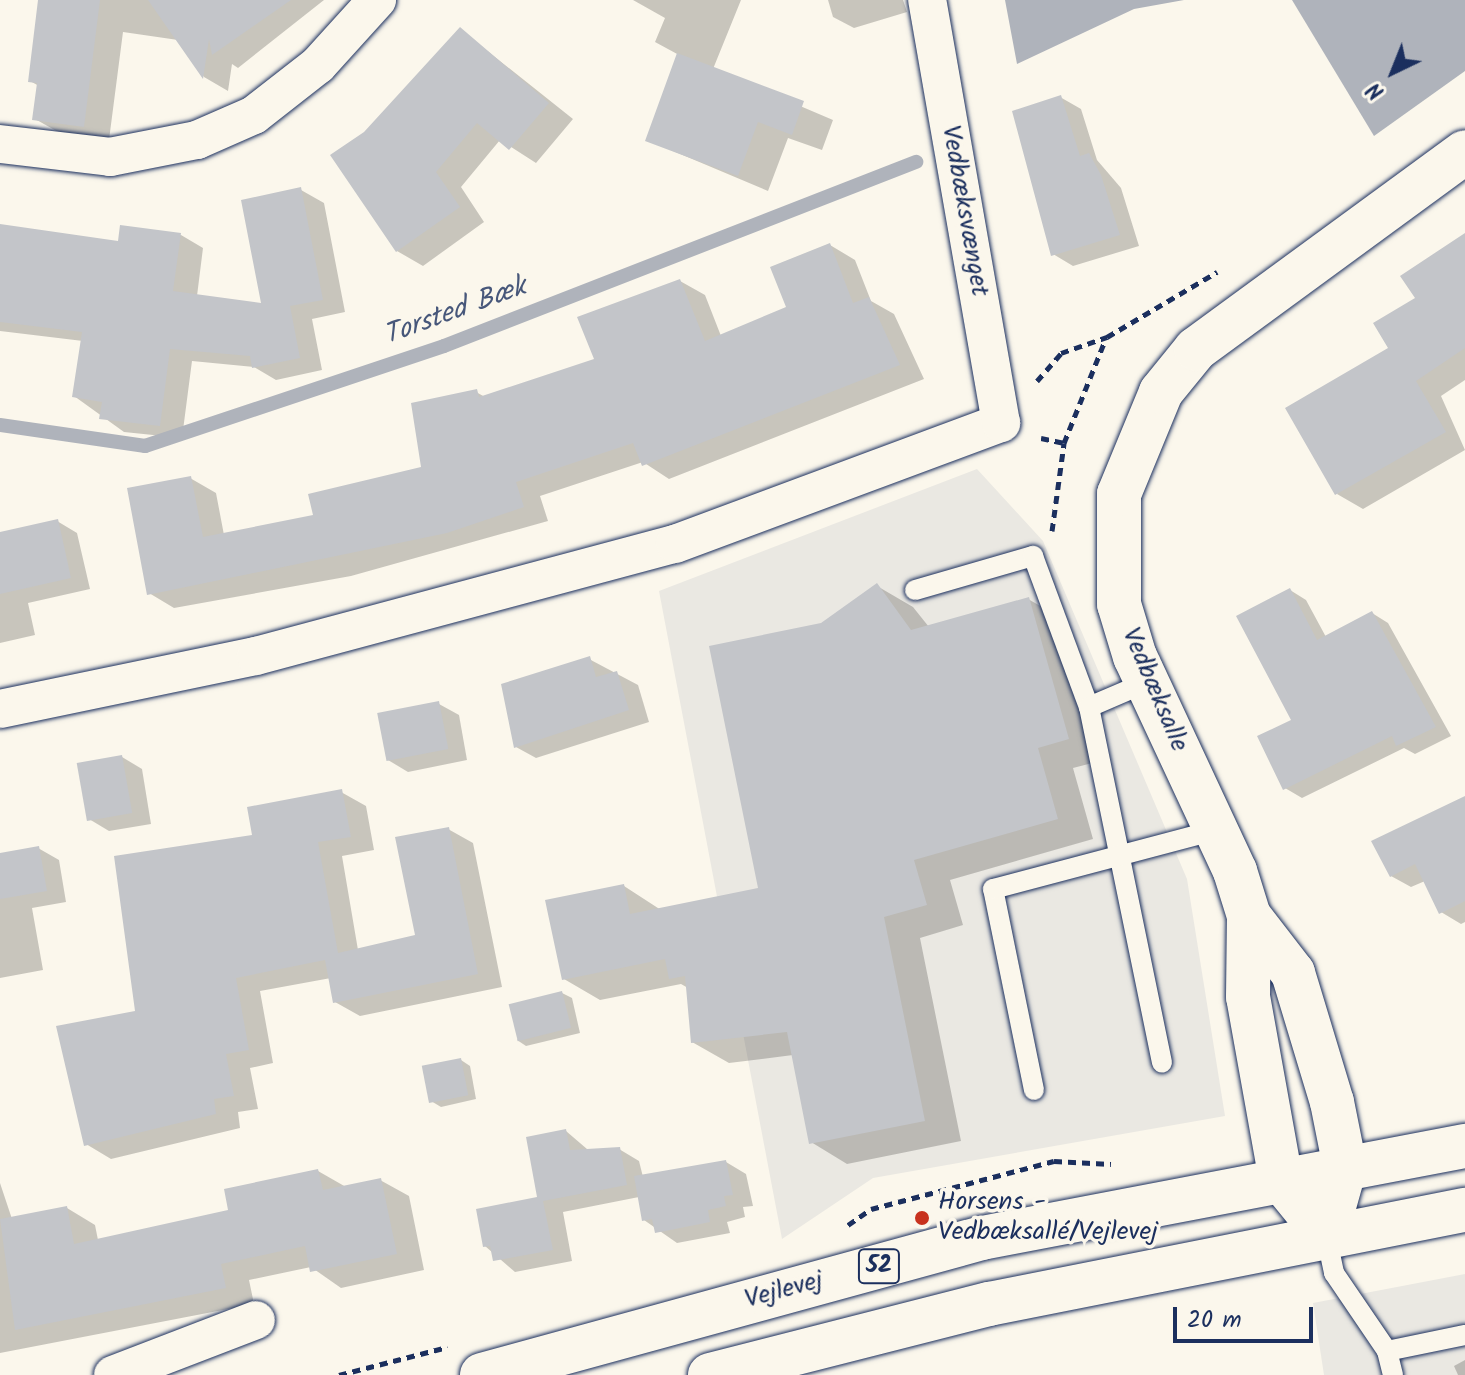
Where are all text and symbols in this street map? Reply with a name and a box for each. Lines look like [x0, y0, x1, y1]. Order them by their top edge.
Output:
north arrow [1353, 32, 1433, 112]
text: N [1359, 72, 1393, 107]
street label: Vedbæksvænget [934, 123, 994, 299]
water label: Torsted Bæk [379, 271, 531, 353]
street label: Vedbæksalle [1114, 623, 1194, 757]
place label: Horsens - Vedbæksallé/Vejlevej [938, 1187, 1158, 1248]
marker: Horsens - Vedbæksallé/Vejlevej [913, 1209, 931, 1227]
road number: 52 [857, 1246, 901, 1286]
street label: Vejlevej [742, 1266, 826, 1316]
scale bar [1177, 1291, 1317, 1341]
text: 20 m [1187, 1301, 1242, 1340]

